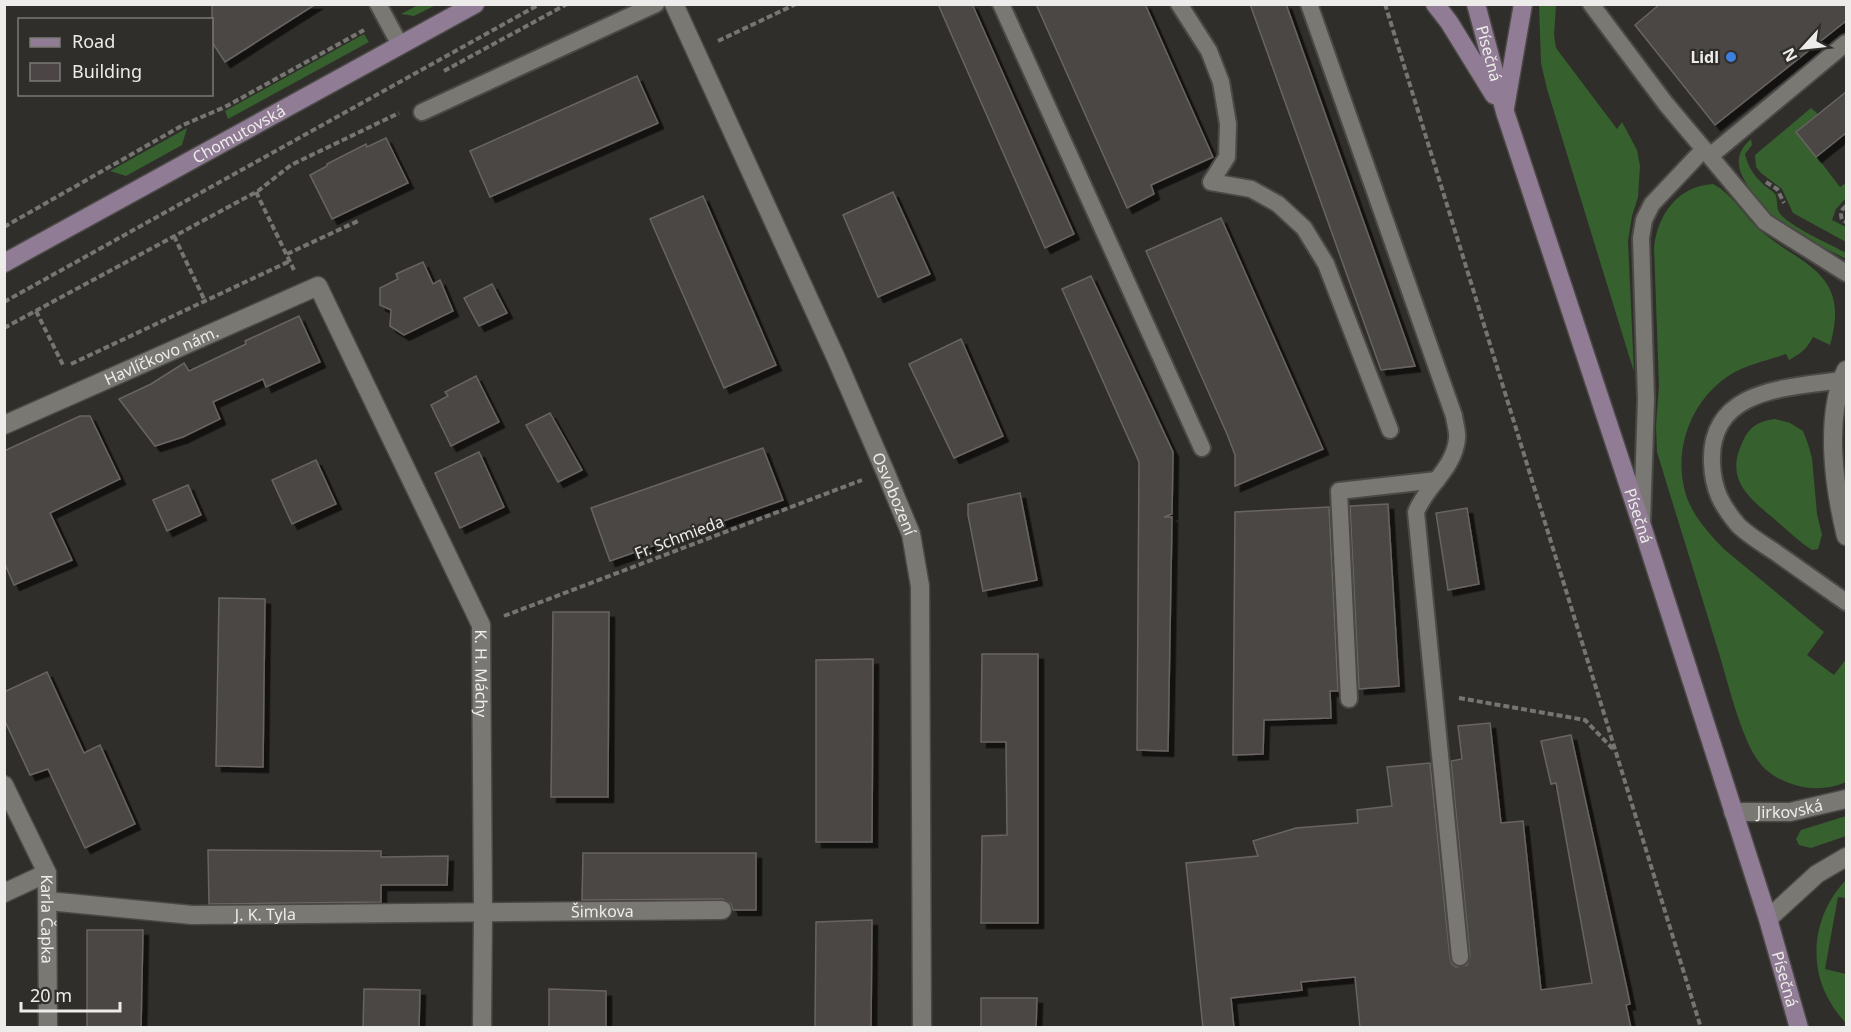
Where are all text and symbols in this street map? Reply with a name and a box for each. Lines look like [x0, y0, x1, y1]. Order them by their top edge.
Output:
legend [18, 18, 213, 96]
north arrow [1773, 18, 1833, 78]
street label: Písečná [1471, 23, 1507, 84]
text: Road [72, 29, 115, 53]
text: N [1777, 44, 1802, 66]
place label: Lidl [1690, 46, 1719, 68]
marker: Lidl [1724, 50, 1738, 64]
text: Building [72, 59, 142, 83]
street label: Chomutovská [188, 99, 289, 168]
street label: Havlíčkovo nám. [101, 320, 222, 390]
street label: Osvobození [867, 449, 922, 539]
street label: Písečná [1619, 485, 1658, 546]
street label: Fr. Schmieda [631, 510, 727, 564]
street label: K. H. Máchy [470, 629, 493, 718]
street label: Jirkovská [1755, 794, 1825, 823]
street label: Karla Čapka [36, 874, 59, 964]
street label: Šimkova [571, 900, 634, 922]
street label: J. K. Tyla [233, 903, 296, 926]
street label: Písečná [1767, 949, 1803, 1009]
scale bar [21, 975, 120, 1013]
text: 20 m [30, 983, 72, 1007]

